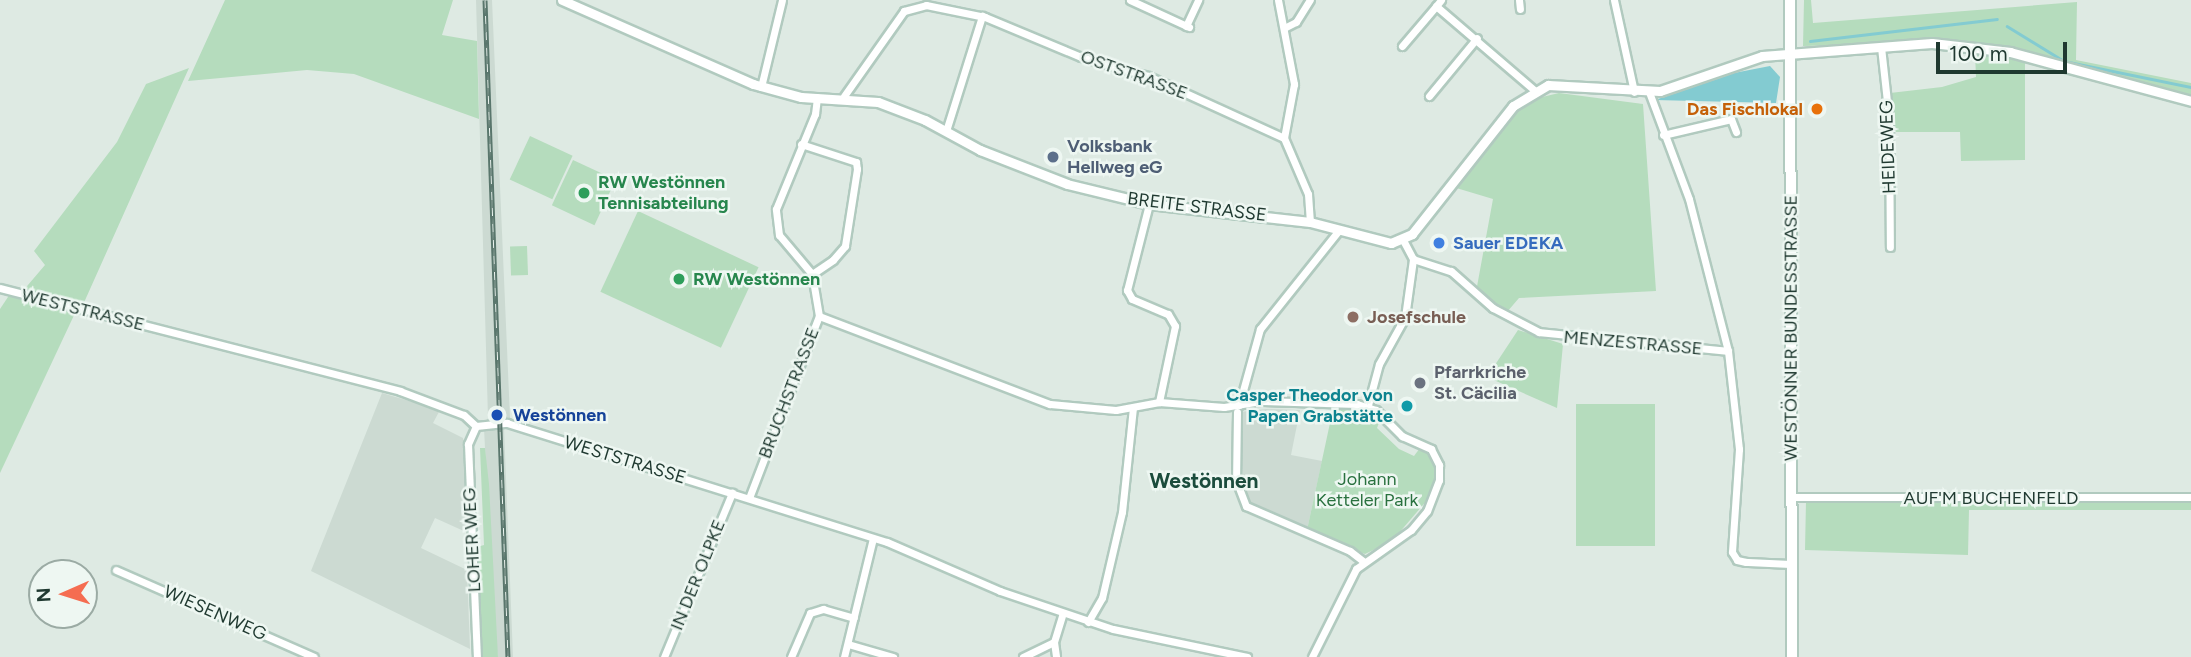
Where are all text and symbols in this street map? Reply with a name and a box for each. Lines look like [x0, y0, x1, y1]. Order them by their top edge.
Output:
scale bar [1939, 28, 2070, 72]
text: 100 m [1949, 41, 2008, 66]
street label: OSTSTRASSE [1078, 46, 1190, 104]
place label: Das Fischlokal [1687, 98, 1803, 120]
street label: HEIDEWEG [1876, 100, 1900, 194]
marker: Das Fischlokal [1809, 101, 1825, 117]
place label: Volksbank Hellweg eG [1067, 136, 1162, 178]
marker: Volksbank Hellweg eG [1045, 149, 1061, 165]
place label: RW Westönnen Tennisabteilung [598, 172, 729, 214]
marker: RW Westönnen Tennisabteilung [576, 185, 592, 201]
street label: BREITE STRASSE [1126, 188, 1268, 226]
street label: WESTÖNNER BUNDESSTRASSE [1780, 195, 1802, 461]
place label: Sauer EDEKA [1453, 232, 1563, 254]
marker: Sauer EDEKA [1431, 235, 1447, 251]
place label: RW Westönnen [693, 268, 820, 290]
marker: RW Westönnen [671, 271, 687, 287]
street label: WESTSTRASSE [19, 284, 147, 336]
place label: Josefschule [1367, 306, 1466, 328]
marker: Josefschule [1345, 309, 1361, 325]
street label: BRUCHSTRASSE [754, 324, 824, 462]
street label: MENZESTRASSE [1563, 326, 1703, 360]
place label: Pfarrkriche St. Cäcilia [1434, 362, 1526, 404]
marker: Pfarrkriche St. Cäcilia [1412, 375, 1428, 391]
place label: Casper Theodor von Papen Grabstätte [1226, 385, 1393, 428]
marker: Casper Theodor von Papen Grabstätte [1399, 398, 1415, 414]
place label: Westönnen [513, 404, 607, 426]
marker: Westönnen [487, 405, 507, 425]
street label: WESTSTRASSE [562, 431, 688, 489]
district label: Westönnen [1149, 468, 1259, 494]
park label: Johann Ketteler Park [1316, 469, 1418, 512]
street label: LOHER WEG [458, 487, 486, 593]
street label: AUF'M BUCHENFELD [1904, 487, 2078, 509]
street label: IN DER OLPKE [666, 517, 730, 633]
north arrow [28, 559, 98, 629]
street label: WIESENWEG [160, 581, 270, 645]
text: N [32, 587, 55, 603]

